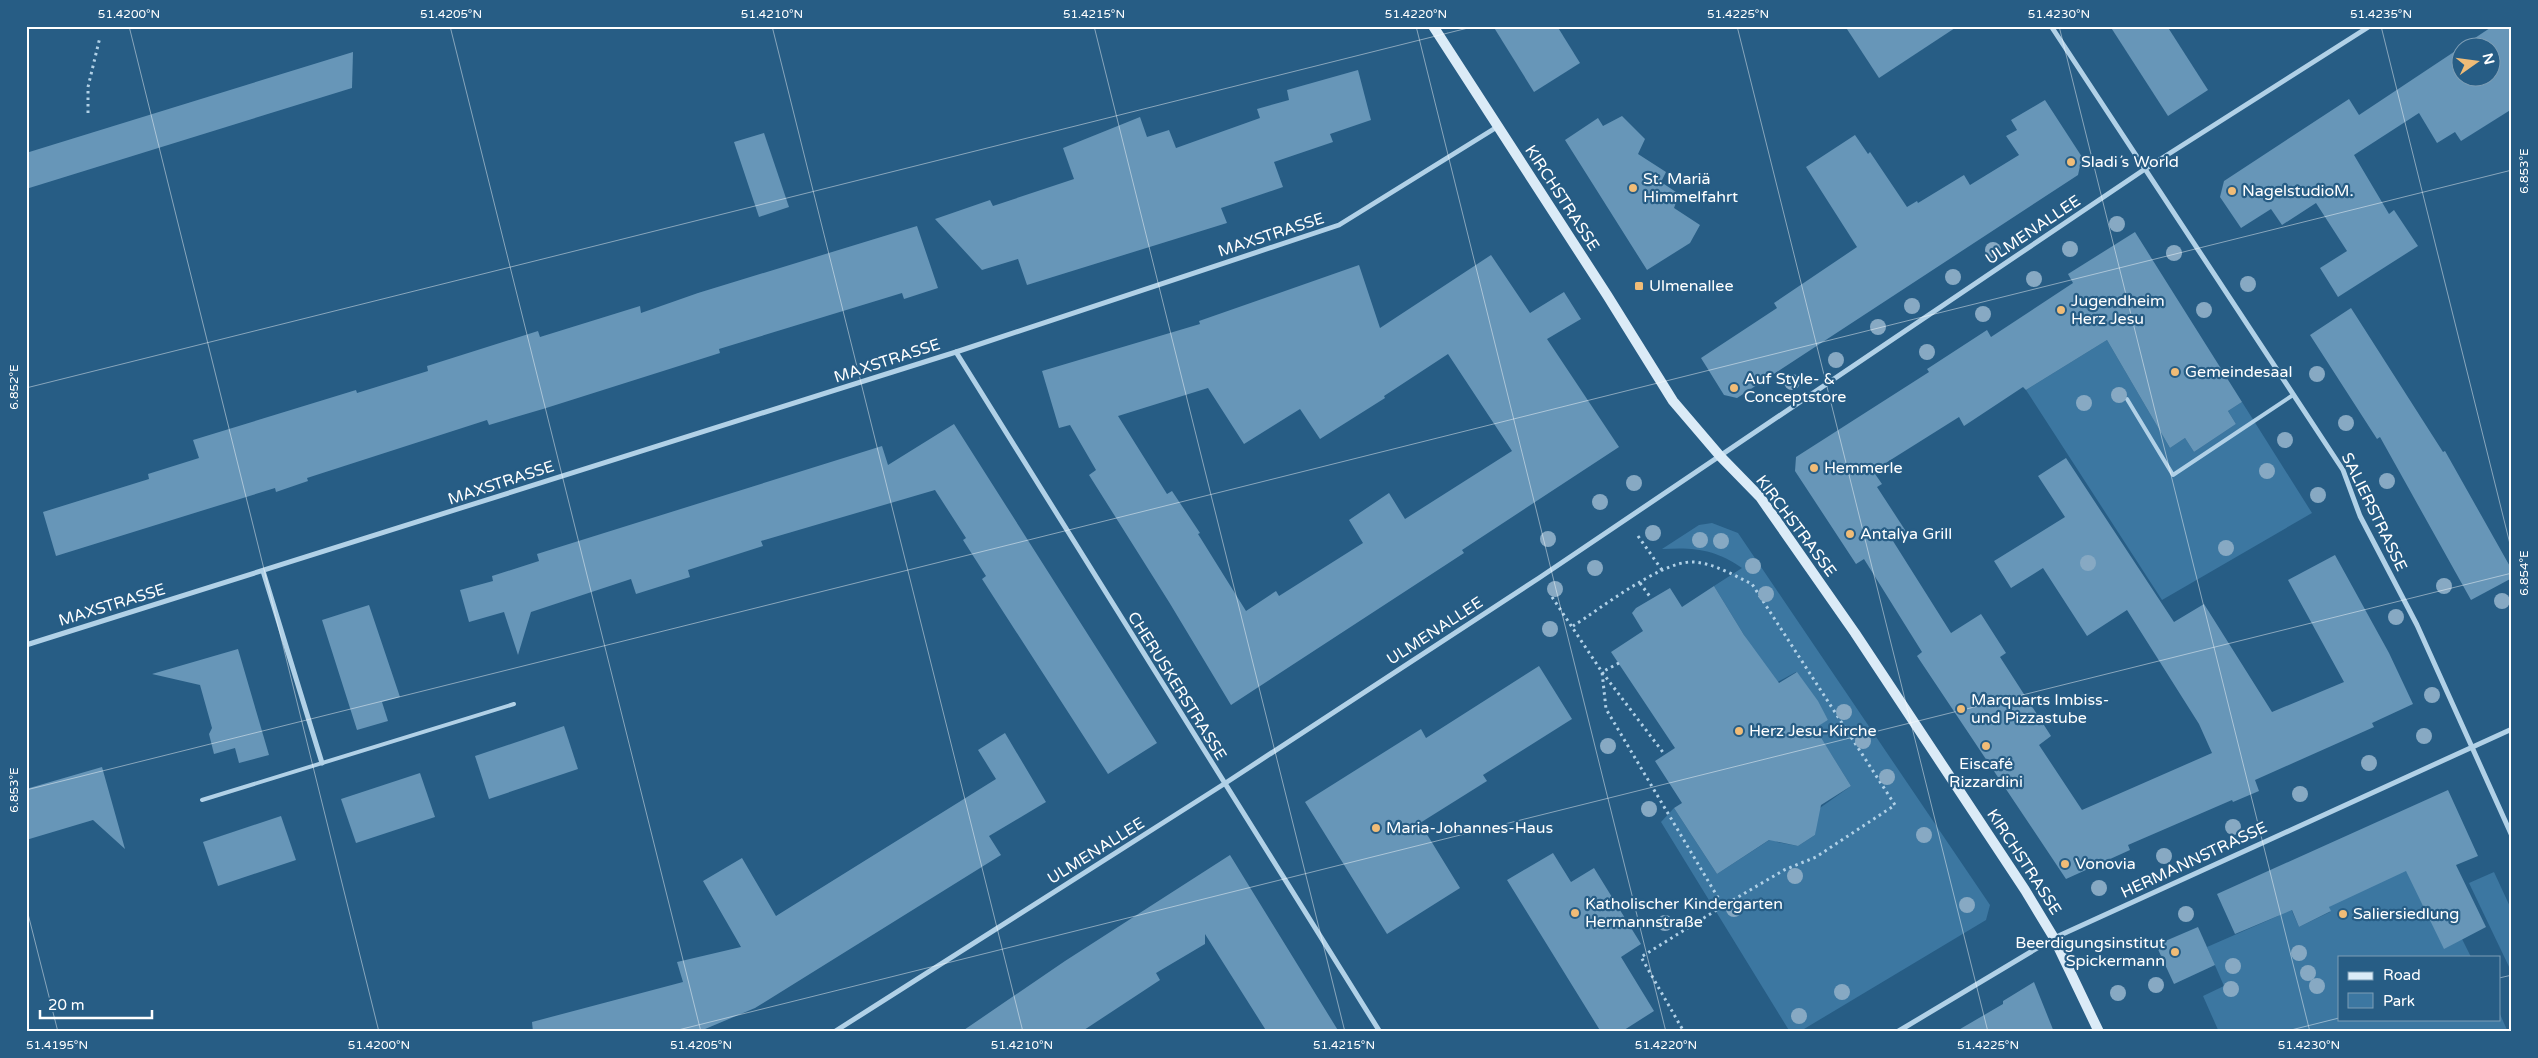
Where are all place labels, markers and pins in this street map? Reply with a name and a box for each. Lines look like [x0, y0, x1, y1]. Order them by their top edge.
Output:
place label: Sladi´s World [2081, 152, 2179, 172]
marker: Sladi´s World [2065, 156, 2077, 168]
place label: St. Mariä Himmelfahrt [1643, 169, 1738, 207]
place label: NagelstudioM. [2242, 181, 2354, 201]
marker: St. Mariä Himmelfahrt [1627, 182, 1639, 194]
marker: NagelstudioM. [2226, 185, 2238, 197]
place label: Ulmenallee [1649, 276, 1733, 296]
marker: Ulmenallee [1633, 280, 1645, 292]
place label: Jugendheim Herz Jesu [2071, 291, 2165, 329]
marker: Jugendheim Herz Jesu [2055, 304, 2067, 316]
place label: Gemeindesaal [2185, 362, 2292, 382]
marker: Gemeindesaal [2169, 366, 2181, 378]
place label: Auf Style- & Conceptstore [1744, 369, 1846, 407]
marker: Auf Style- & Conceptstore [1728, 382, 1740, 394]
place label: Hemmerle [1824, 458, 1903, 478]
marker: Hemmerle [1808, 462, 1820, 474]
place label: Antalya Grill [1860, 524, 1952, 544]
marker: Antalya Grill [1844, 528, 1856, 540]
place label: Marquarts Imbiss- und Pizzastube [1971, 690, 2109, 728]
marker: Marquarts Imbiss- und Pizzastube [1955, 703, 1967, 715]
place label: Herz Jesu-Kirche [1749, 721, 1877, 741]
marker: Herz Jesu-Kirche [1733, 725, 1745, 737]
marker: Eiscafé Rizzardini [1980, 740, 1992, 752]
place label: Eiscafé Rizzardini [1949, 754, 2023, 792]
place label: Maria-Johannes-Haus [1386, 818, 1553, 838]
marker: Maria-Johannes-Haus [1370, 822, 1382, 834]
place label: Vonovia [2075, 854, 2136, 874]
marker: Vonovia [2059, 858, 2071, 870]
place label: Katholischer Kindergarten Hermannstraße [1585, 894, 1783, 932]
place label: Saliersiedlung [2353, 904, 2459, 924]
marker: Katholischer Kindergarten Hermannstraße [1569, 907, 1581, 919]
marker: Saliersiedlung [2337, 908, 2349, 920]
place label: Beerdigungsinstitut Spickermann [2015, 933, 2165, 971]
marker: Beerdigungsinstitut Spickermann [2169, 946, 2181, 958]

